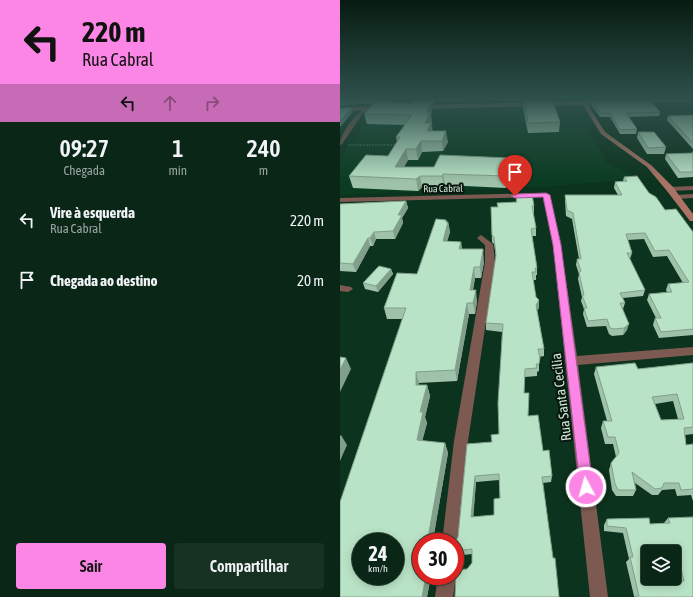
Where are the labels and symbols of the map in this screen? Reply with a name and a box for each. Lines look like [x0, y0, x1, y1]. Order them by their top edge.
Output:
pin [498, 155, 532, 196]
street label: Rua Cabral [423, 183, 463, 194]
street label: Rua Santa Cecília [548, 352, 574, 442]
position arrow [565, 466, 607, 508]
speed limit sign: 30 [412, 533, 464, 585]

